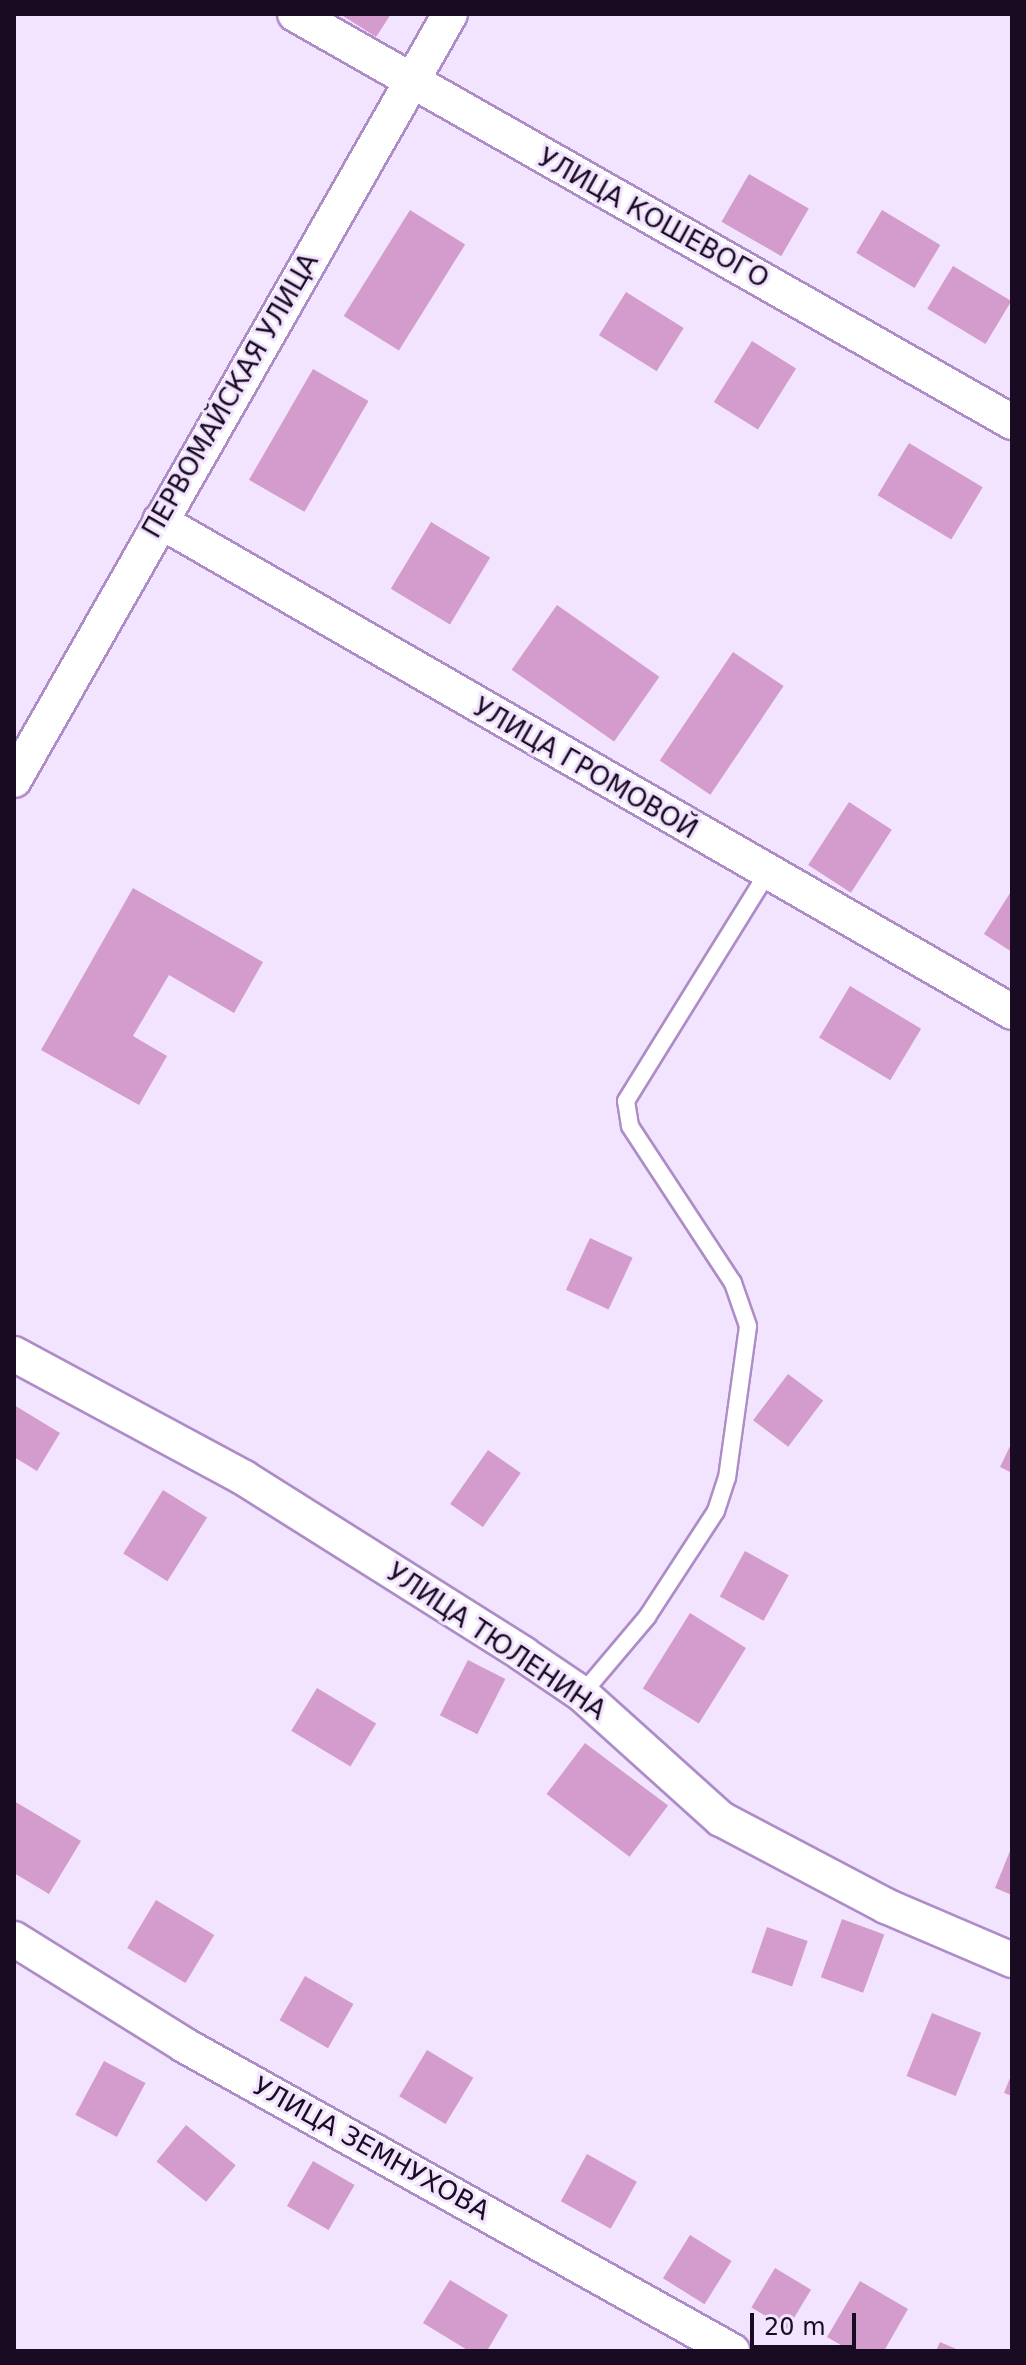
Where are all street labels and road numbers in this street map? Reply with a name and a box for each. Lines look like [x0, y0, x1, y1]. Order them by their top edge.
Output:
street label: УЛИЦА КОШЕВОГО [532, 143, 774, 295]
street label: ПЕРВОМАЙСКАЯ УЛИЦА [137, 248, 325, 544]
street label: УЛИЦА ГРОМОВОЙ [467, 692, 703, 846]
street label: УЛИЦА ТЮЛЕНИНА [381, 1557, 611, 1727]
street label: УЛИЦА ЗЕМНУХОВА [247, 2071, 495, 2227]

